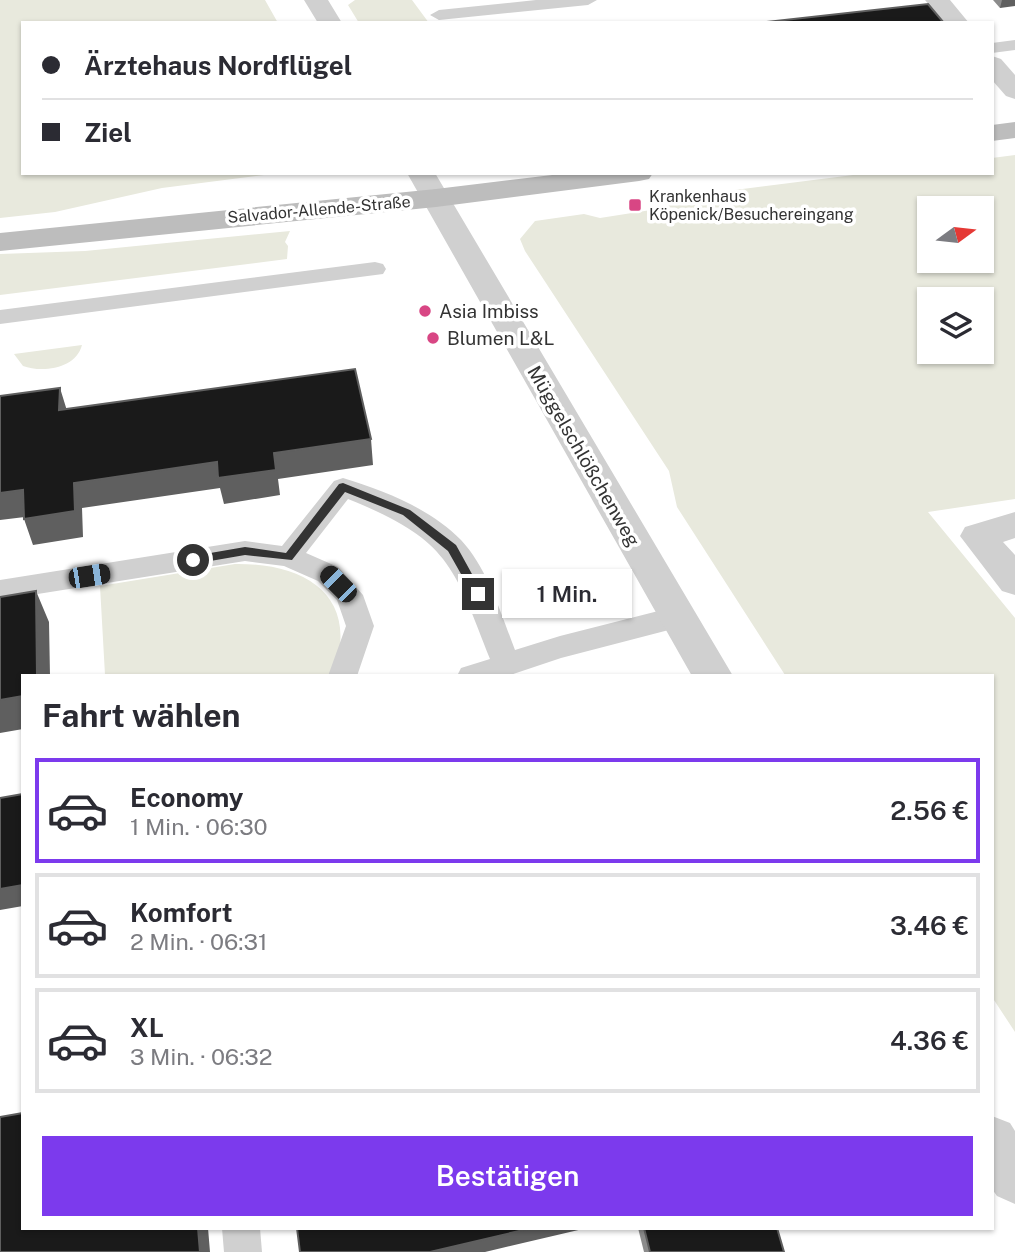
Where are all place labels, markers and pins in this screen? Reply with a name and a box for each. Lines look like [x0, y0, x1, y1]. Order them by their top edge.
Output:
place label: Krankenhaus Köpenick/Besuchereingang [649, 187, 854, 224]
marker: Krankenhaus Köpenick/Besuchereingang [627, 197, 643, 213]
place label: Asia Imbiss [439, 300, 539, 322]
marker: Asia Imbiss [417, 303, 433, 319]
place label: Blumen L&L [447, 327, 555, 349]
marker: Blumen L&L [425, 330, 441, 346]

